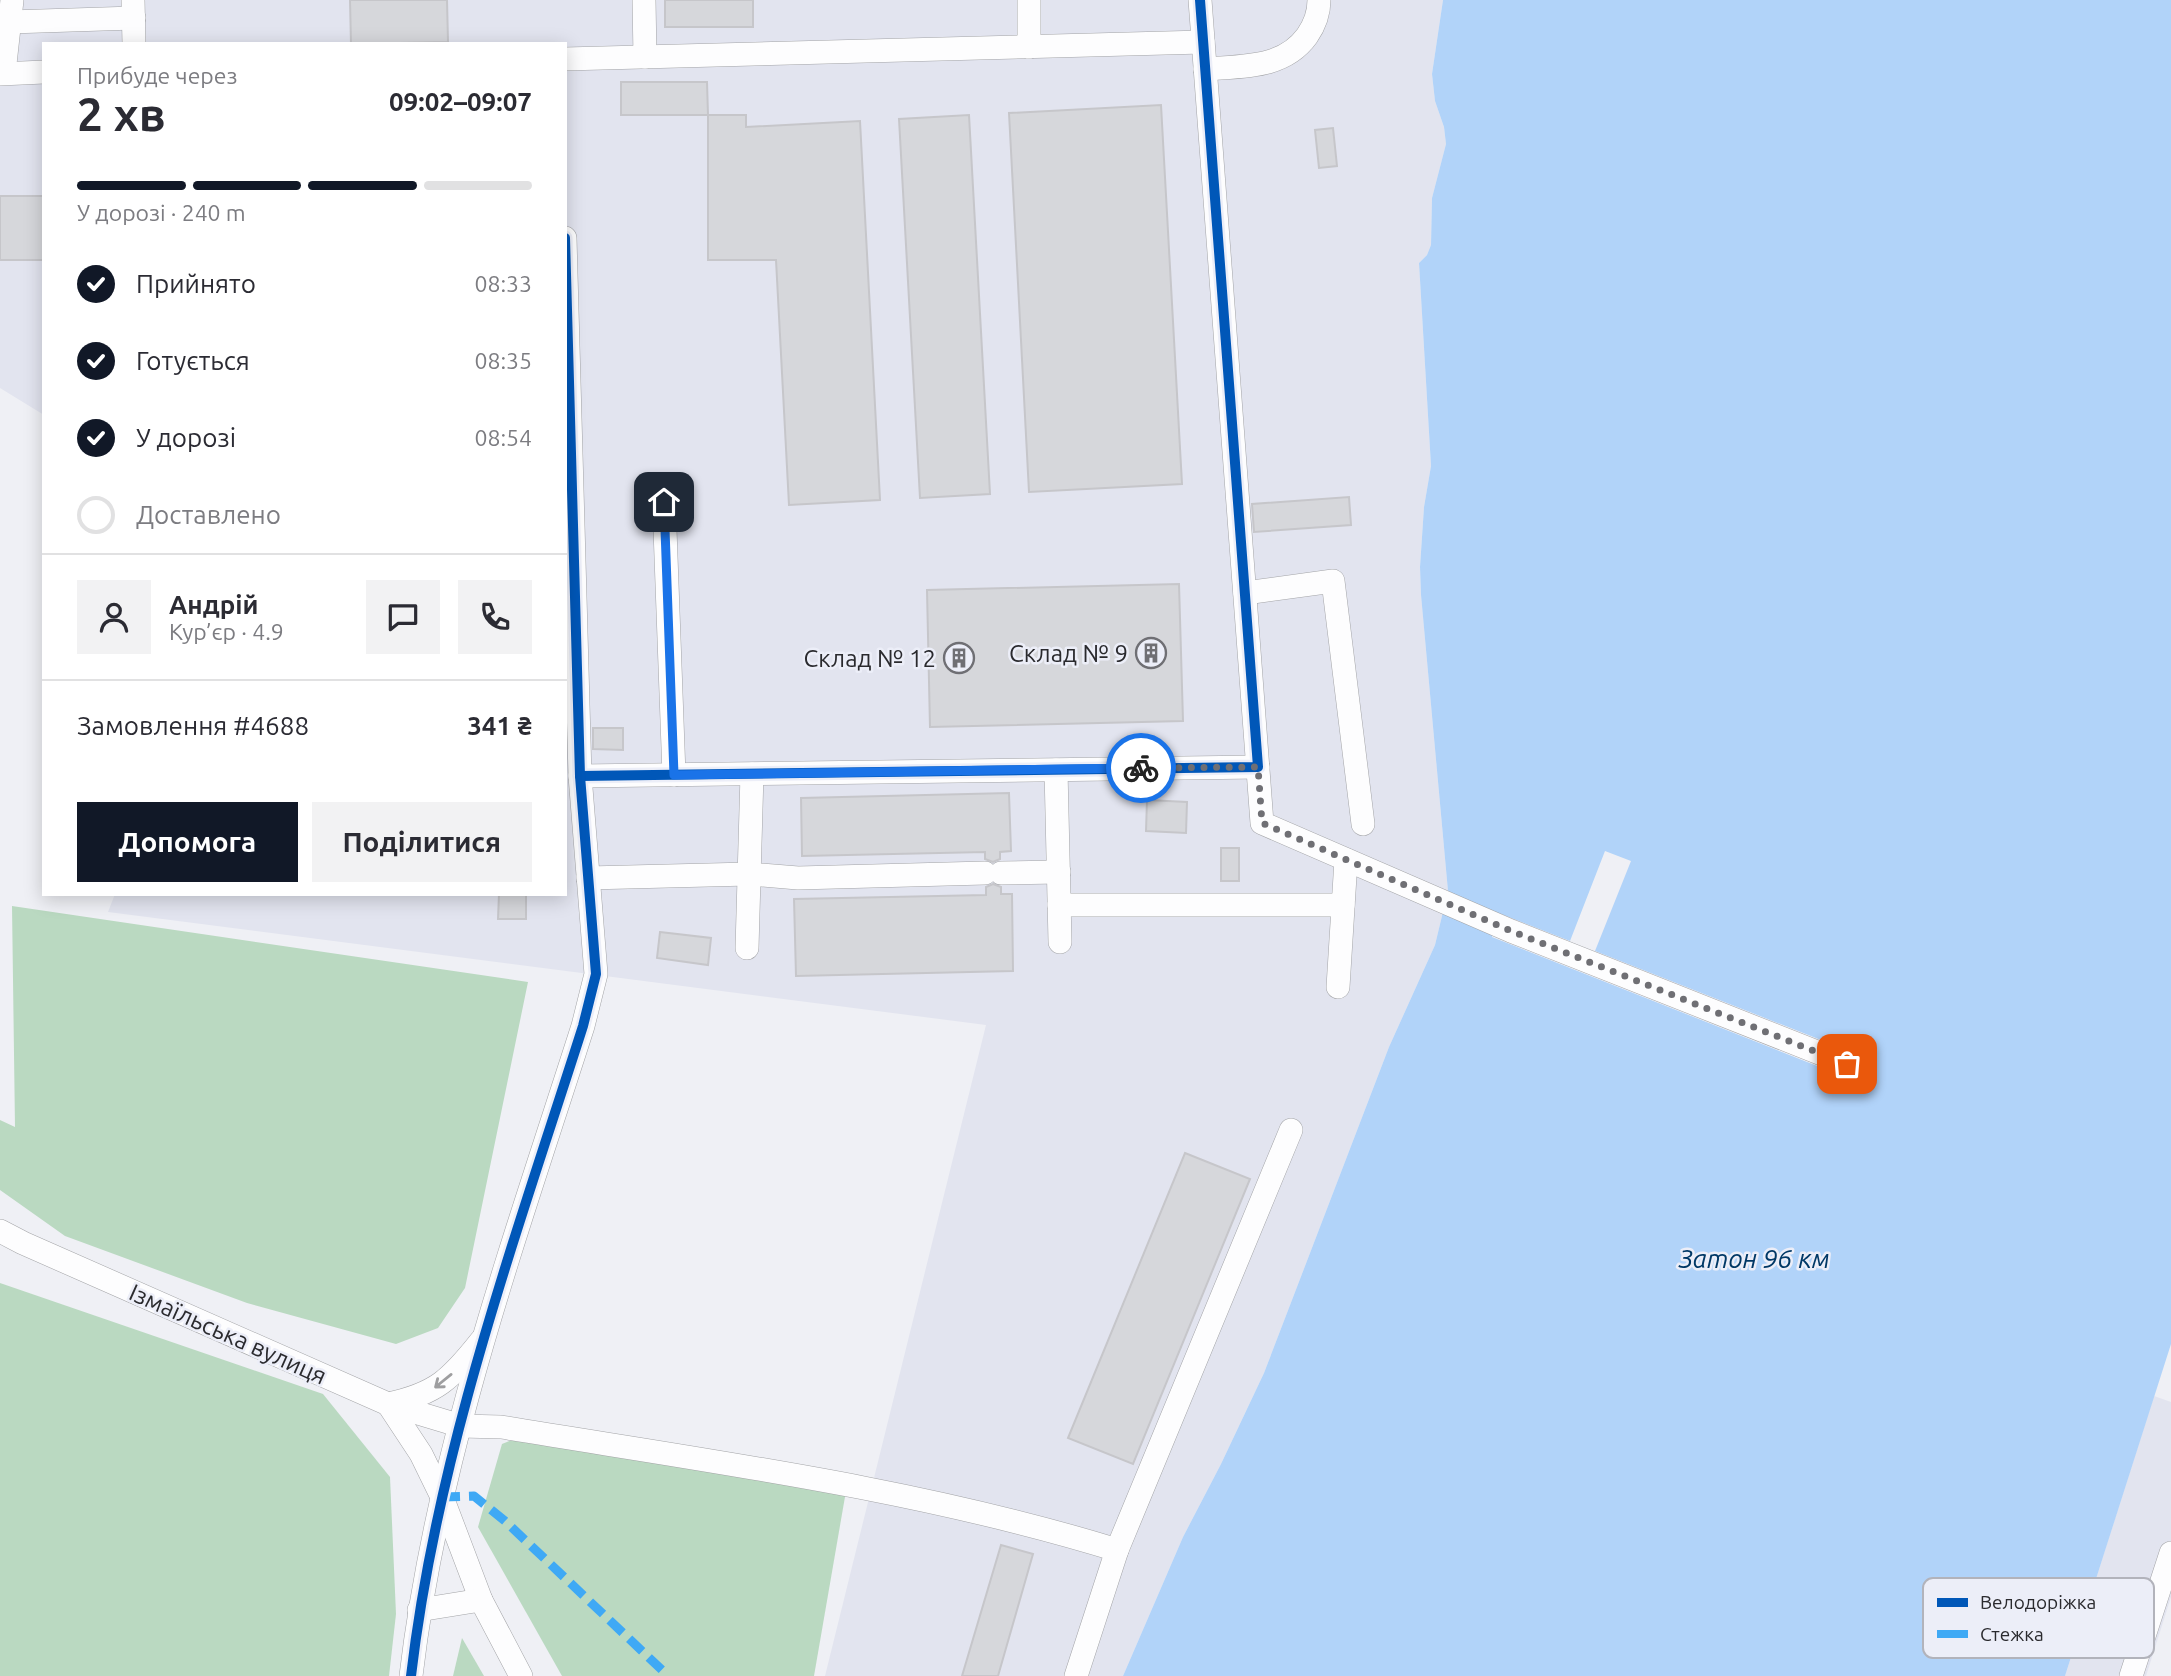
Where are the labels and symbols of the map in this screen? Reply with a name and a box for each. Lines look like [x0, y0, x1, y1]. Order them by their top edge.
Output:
pin [634, 472, 694, 532]
building icon: Склад № 9 [1134, 636, 1168, 670]
place label: Склад № 9 [1009, 640, 1128, 667]
building icon: Склад № 12 [942, 641, 976, 675]
place label: Склад № 12 [804, 645, 936, 672]
courier [1106, 733, 1176, 803]
pin [1817, 1034, 1877, 1094]
water label: Затон 96 км [1678, 1244, 1829, 1273]
street label: Ізмаїльська вулиця [125, 1278, 331, 1390]
one-way arrow [435, 1373, 453, 1388]
legend [1923, 1578, 2154, 1658]
text: Велодоріжка [1980, 1591, 2096, 1613]
text: Стежка [1980, 1623, 2044, 1645]

